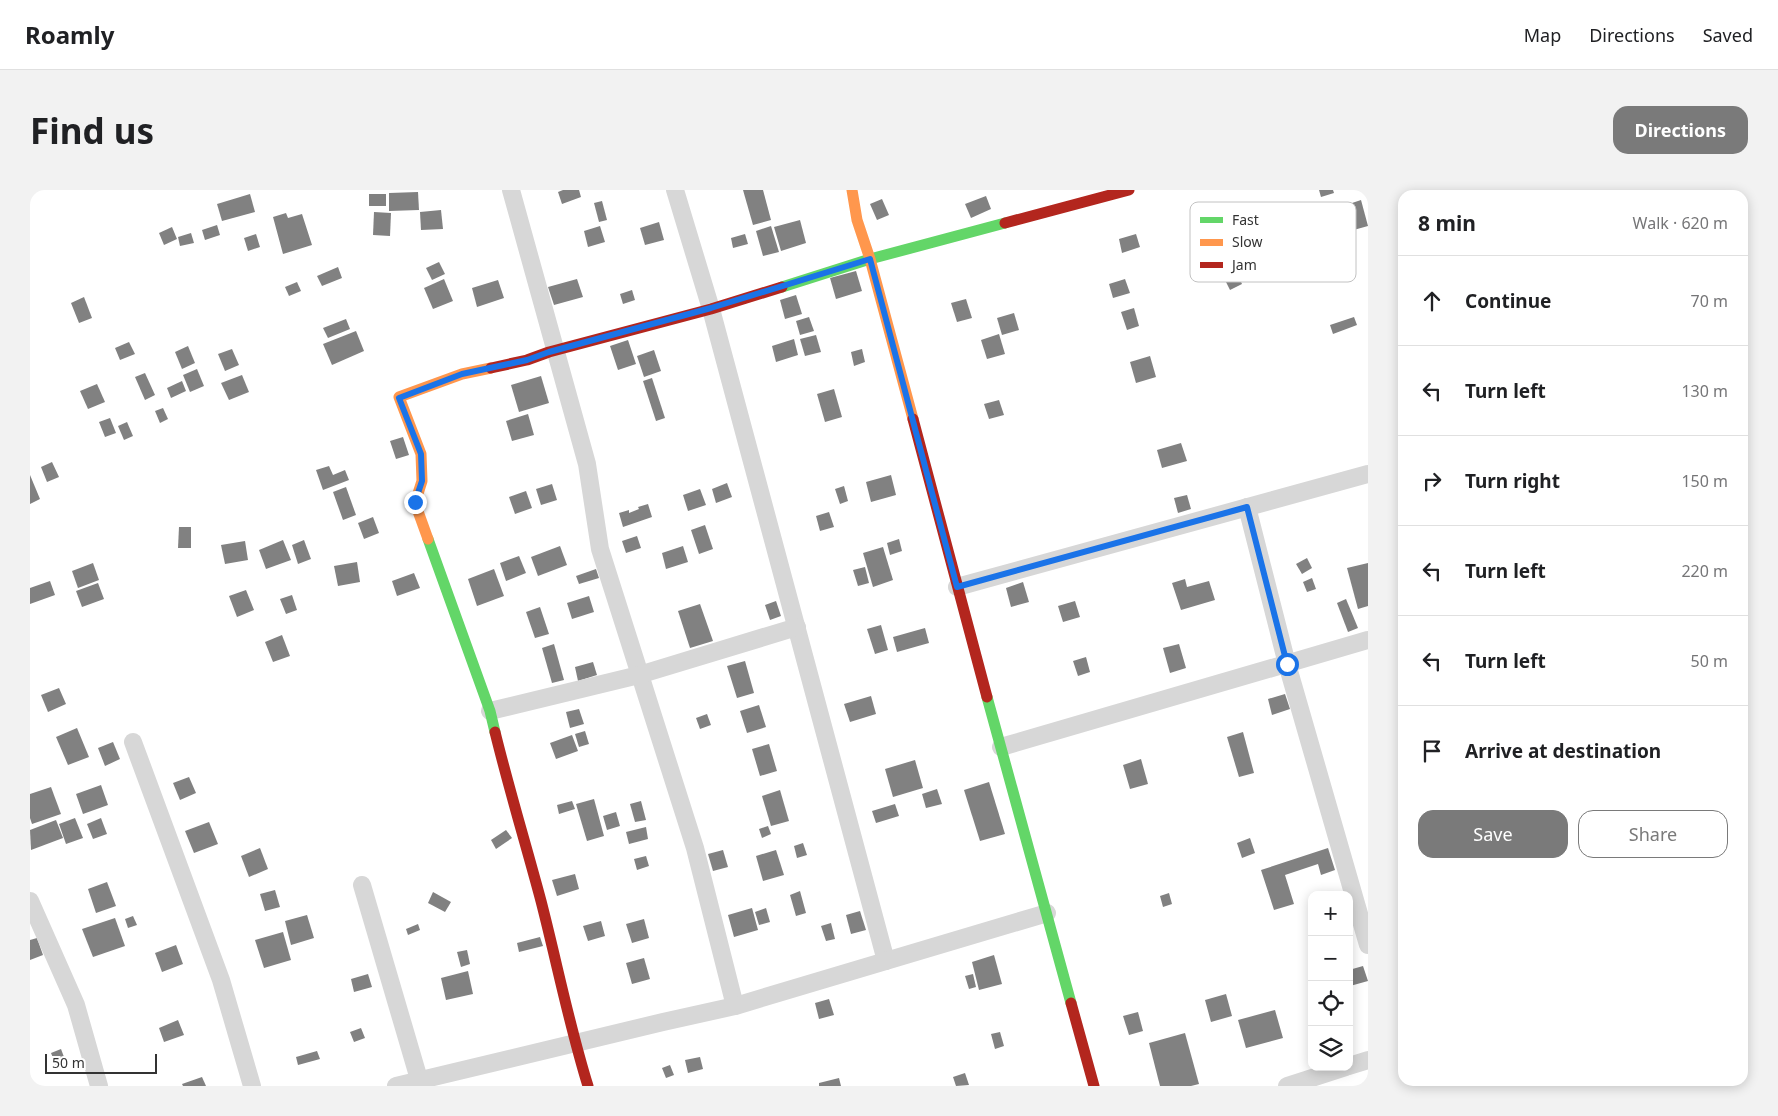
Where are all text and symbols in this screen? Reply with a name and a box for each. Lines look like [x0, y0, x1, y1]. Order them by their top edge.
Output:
text: Roamly [25, 18, 114, 51]
text: Map [1524, 23, 1561, 47]
text: Directions [1589, 23, 1675, 47]
text: Saved [1703, 23, 1753, 47]
button: Directions [1613, 106, 1748, 154]
text: Find us [30, 107, 154, 154]
legend [1190, 202, 1356, 282]
text: 8 min [1418, 209, 1476, 237]
text: Fast [1232, 210, 1259, 229]
text: Walk · 620 m [1633, 212, 1728, 234]
text: Slow [1232, 232, 1263, 251]
text: Jam [1230, 255, 1257, 274]
icon: ahead [1418, 287, 1446, 315]
text: Continue [1465, 288, 1551, 314]
text: 70 m [1691, 290, 1728, 312]
icon: left [1418, 377, 1446, 405]
text: Turn left [1465, 378, 1546, 404]
text: 130 m [1681, 380, 1728, 402]
icon: right [1418, 467, 1446, 495]
text: Turn right [1465, 468, 1560, 494]
text: 150 m [1681, 470, 1728, 492]
route end [404, 491, 427, 514]
icon: left [1418, 557, 1446, 585]
text: Turn left [1465, 558, 1546, 584]
text: 220 m [1681, 560, 1728, 582]
icon: left [1418, 647, 1446, 675]
text: Turn left [1465, 648, 1546, 674]
text: 50 m [1691, 650, 1728, 672]
route start [1276, 653, 1299, 676]
icon: arrive [1418, 737, 1446, 765]
text: Arrive at destination [1465, 738, 1661, 764]
button: Save [1418, 810, 1568, 858]
button: Share [1578, 810, 1728, 858]
map controls [1308, 891, 1353, 1071]
button: + [1308, 891, 1353, 936]
button: − [1308, 936, 1353, 981]
button: locate [1308, 981, 1353, 1026]
button: layers [1308, 1026, 1353, 1071]
scale bar [45, 1051, 158, 1074]
text: 50 m [52, 1053, 85, 1072]

